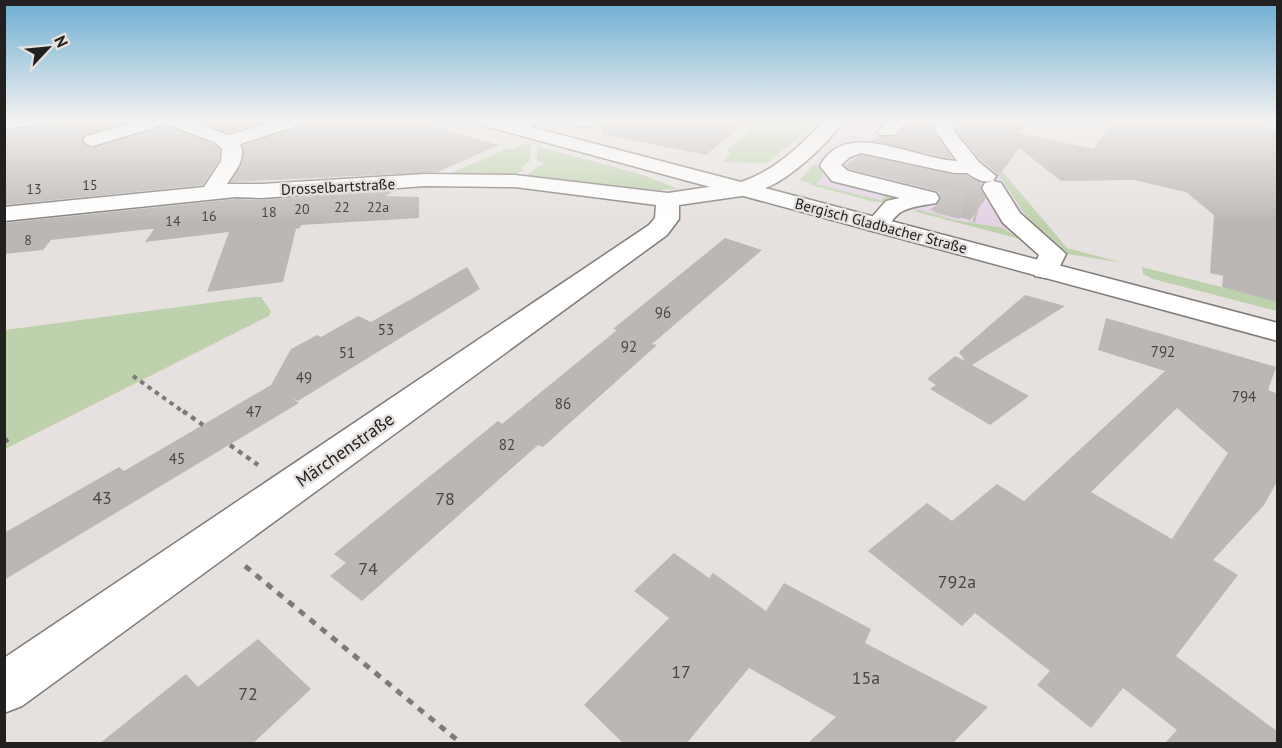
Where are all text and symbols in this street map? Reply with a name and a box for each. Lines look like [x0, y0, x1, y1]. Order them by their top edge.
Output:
north arrow [18, 18, 78, 78]
text: N [50, 32, 73, 51]
street label: Drosselbartstraße [280, 174, 395, 199]
house number: 15 [82, 176, 98, 194]
house number: 13 [26, 180, 42, 198]
street label: Bergisch Gladbacher Straße [793, 193, 969, 258]
house number: 22 [334, 198, 350, 216]
house number: 22a [367, 198, 389, 216]
house number: 20 [294, 200, 310, 218]
house number: 18 [261, 203, 277, 221]
house number: 16 [201, 207, 217, 225]
house number: 14 [165, 212, 181, 230]
house number: 8 [24, 231, 32, 249]
house number: 96 [655, 303, 671, 322]
house number: 53 [378, 320, 394, 339]
house number: 92 [621, 337, 637, 356]
house number: 792 [1151, 342, 1175, 361]
house number: 51 [339, 343, 355, 362]
house number: 49 [296, 368, 312, 387]
house number: 794 [1232, 387, 1256, 406]
house number: 86 [555, 394, 571, 413]
house number: 47 [246, 402, 262, 421]
street label: Märchenstraße [291, 407, 398, 492]
house number: 82 [499, 435, 515, 454]
house number: 45 [169, 449, 185, 468]
house number: 43 [92, 486, 112, 509]
house number: 78 [435, 487, 455, 510]
house number: 74 [358, 557, 378, 580]
house number: 792a [938, 570, 976, 593]
house number: 17 [671, 660, 691, 683]
house number: 15a [852, 666, 880, 689]
house number: 72 [238, 682, 258, 705]

